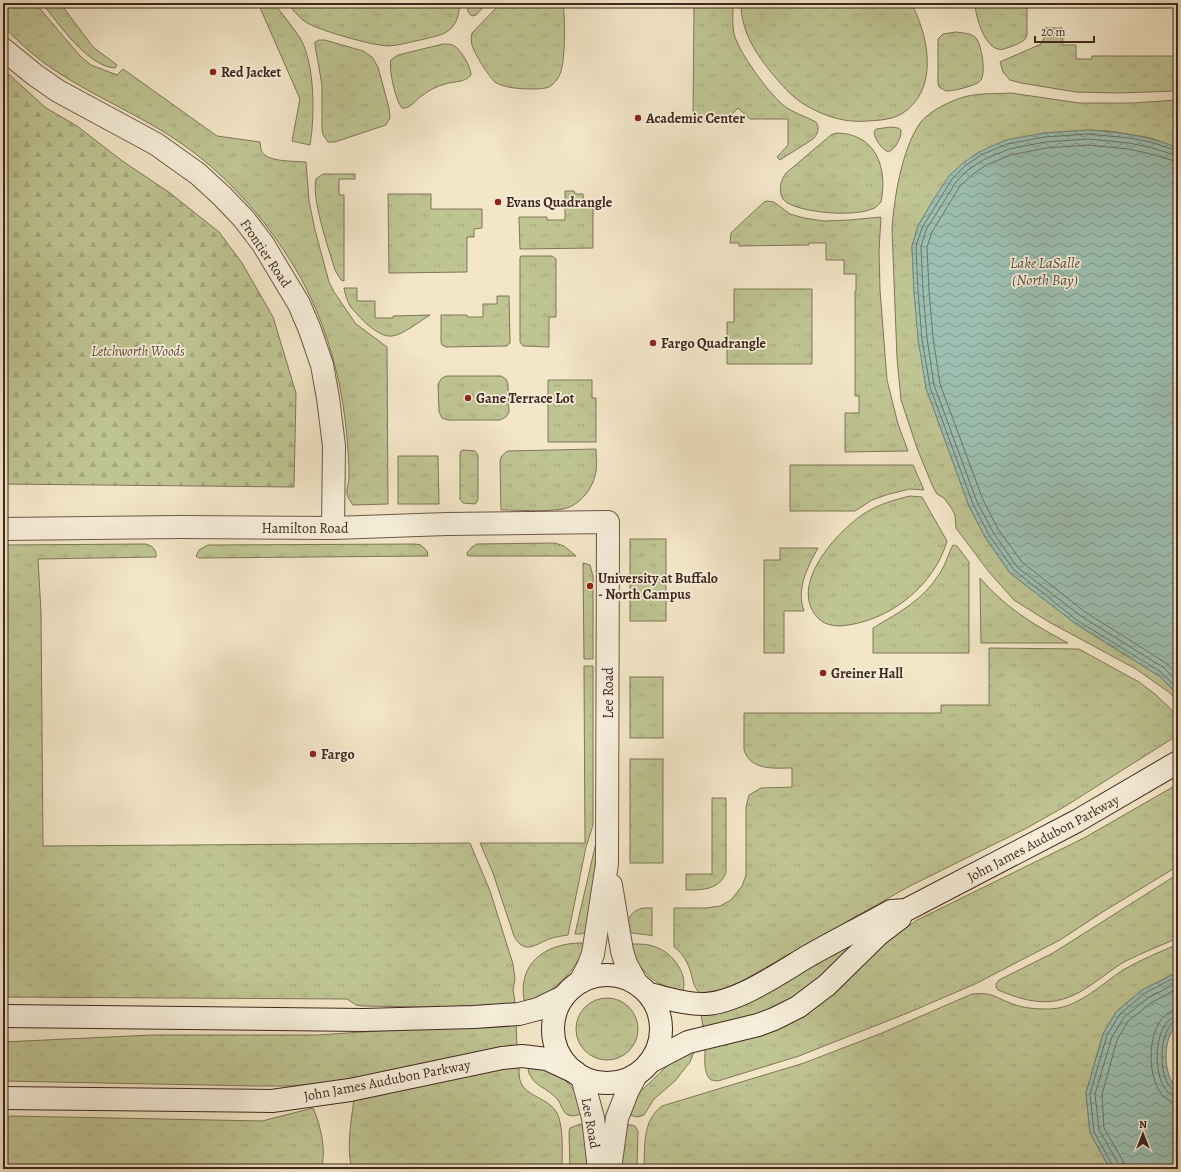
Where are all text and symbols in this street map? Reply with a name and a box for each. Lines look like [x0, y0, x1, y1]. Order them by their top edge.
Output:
scale bar [1035, 18, 1094, 44]
text: 20 m [1041, 24, 1065, 40]
place label: Red Jacket [221, 63, 282, 82]
marker: Red Jacket [208, 67, 218, 77]
place label: Academic Center [645, 109, 745, 128]
marker: Academic Center [633, 113, 643, 123]
place label: Evans Quadrangle [506, 193, 613, 212]
marker: Evans Quadrangle [493, 197, 503, 207]
street label: Frontier Road [236, 215, 296, 292]
water label: Lake LaSalle (North Bay) [1010, 253, 1081, 290]
place label: Fargo Quadrangle [661, 334, 767, 353]
marker: Fargo Quadrangle [648, 338, 658, 348]
park label: Letchworth Woods [91, 342, 185, 361]
place label: Gane Terrace Lot [476, 389, 575, 408]
marker: Gane Terrace Lot [463, 393, 473, 403]
street label: Hamilton Road [262, 519, 349, 538]
place label: University at Buffalo - North Campus [598, 569, 718, 604]
marker: University at Buffalo - North Campus [585, 581, 595, 591]
place label: Greiner Hall [831, 664, 903, 683]
street label: Lee Road [599, 667, 618, 719]
marker: Greiner Hall [818, 668, 828, 678]
place label: Fargo [321, 745, 355, 764]
marker: Fargo [308, 749, 318, 759]
street label: John James Audubon Parkway [964, 790, 1123, 887]
street label: John James Audubon Parkway [302, 1055, 473, 1106]
street label: Lee Road [577, 1096, 604, 1151]
north arrow [1123, 1114, 1163, 1154]
text: N [1139, 1117, 1147, 1132]

